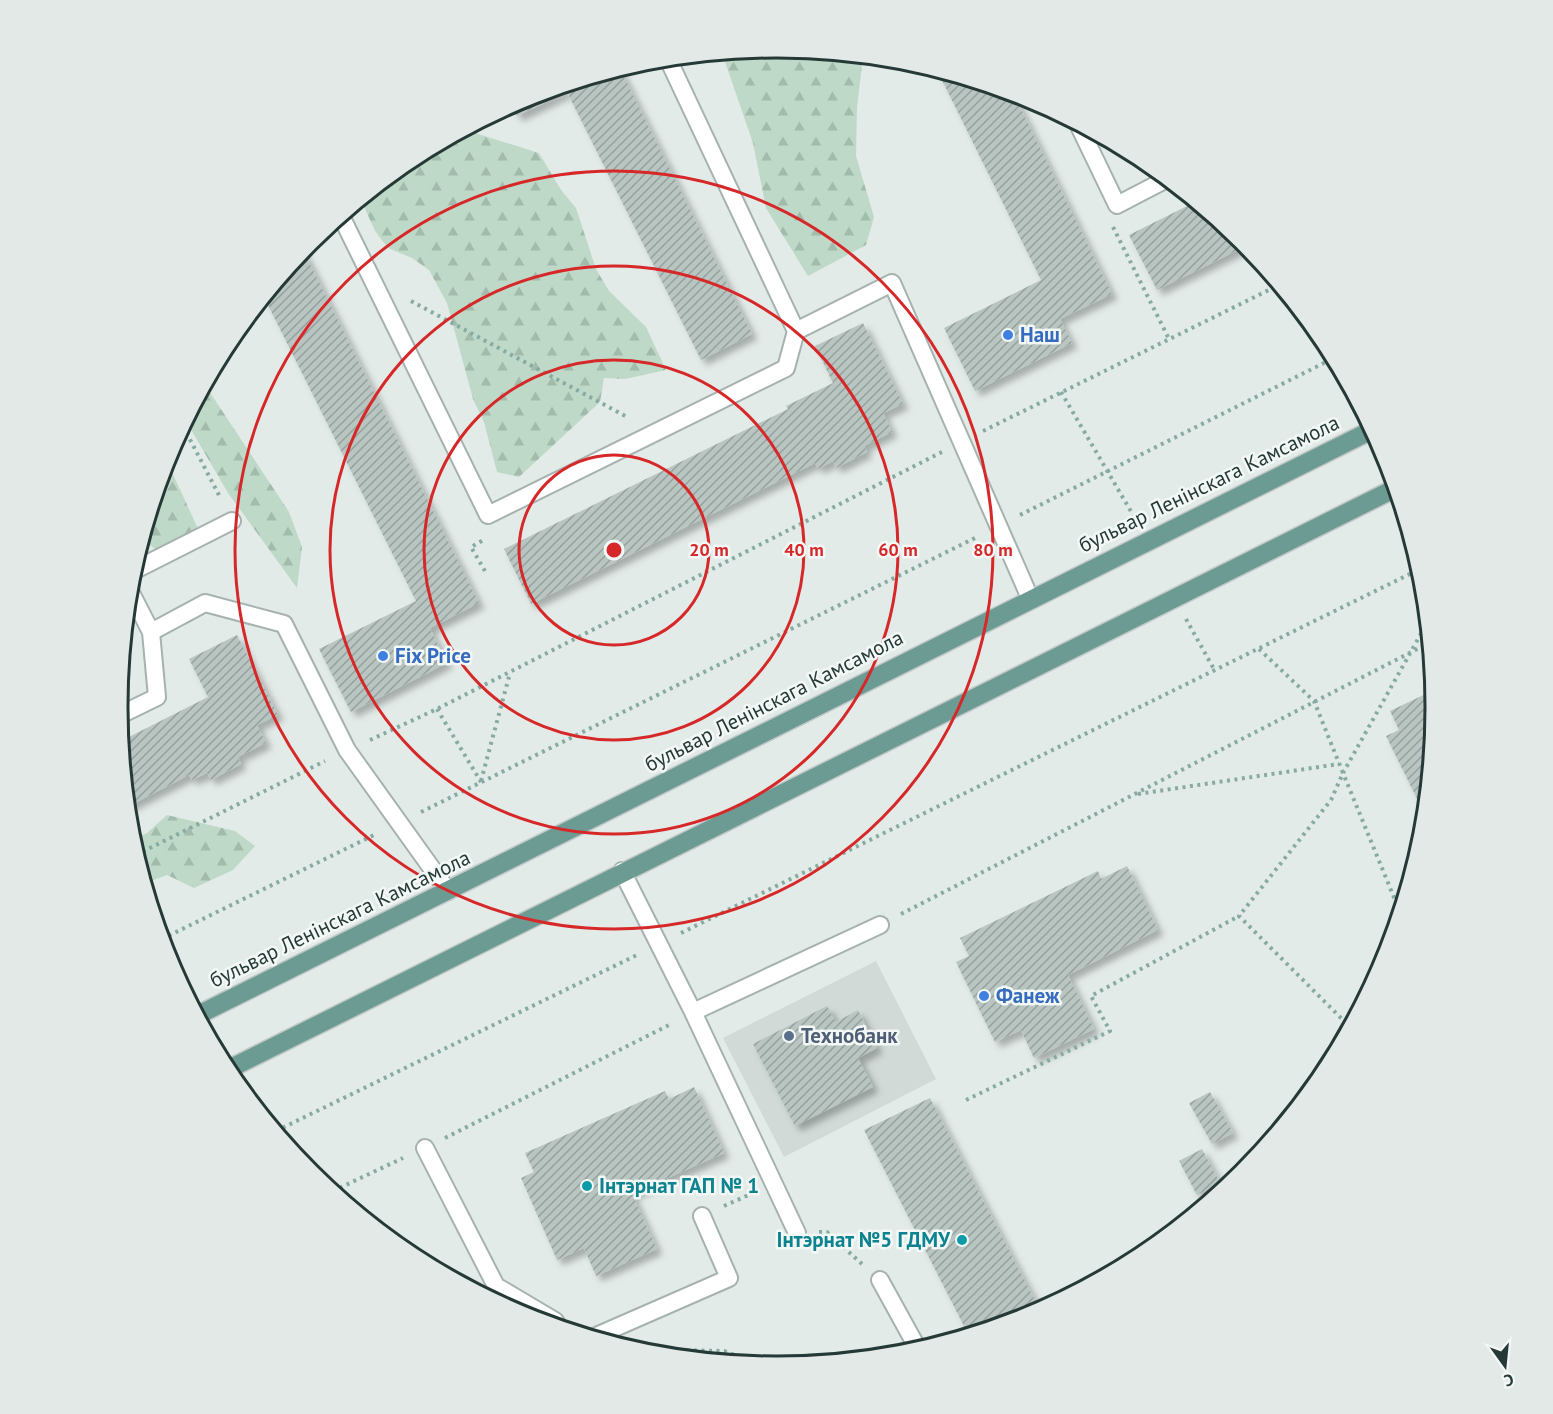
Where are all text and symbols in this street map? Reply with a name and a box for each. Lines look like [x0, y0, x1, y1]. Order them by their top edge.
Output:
place label: Наш [1020, 321, 1060, 348]
marker: Наш [1001, 328, 1015, 342]
street label: бульвар Ленінскага Камсамола [1074, 409, 1343, 558]
text: 20 m [689, 538, 729, 561]
text: 40 m [784, 538, 824, 561]
text: 60 m [878, 538, 918, 561]
text: 80 m [973, 538, 1013, 561]
centre of rings [604, 540, 624, 560]
street label: бульвар Ленінскага Камсамола [640, 623, 908, 778]
place label: Fix Price [395, 642, 471, 669]
marker: Fix Price [376, 649, 390, 663]
street label: бульвар Ленінскага Камсамола [205, 844, 474, 993]
place label: Фанеж [996, 982, 1060, 1009]
marker: Фанеж [977, 989, 991, 1003]
place label: Технобанк [801, 1022, 898, 1049]
marker: Технобанк [782, 1029, 796, 1043]
place label: Інтэрнат ГАП № 1 [599, 1172, 759, 1199]
marker: Інтэрнат ГАП № 1 [580, 1179, 594, 1193]
place label: Інтэрнат №5 ГДМУ [777, 1226, 951, 1253]
marker: Інтэрнат №5 ГДМУ [955, 1233, 969, 1247]
north arrow [1475, 1336, 1535, 1396]
text: С [1502, 1370, 1516, 1391]

